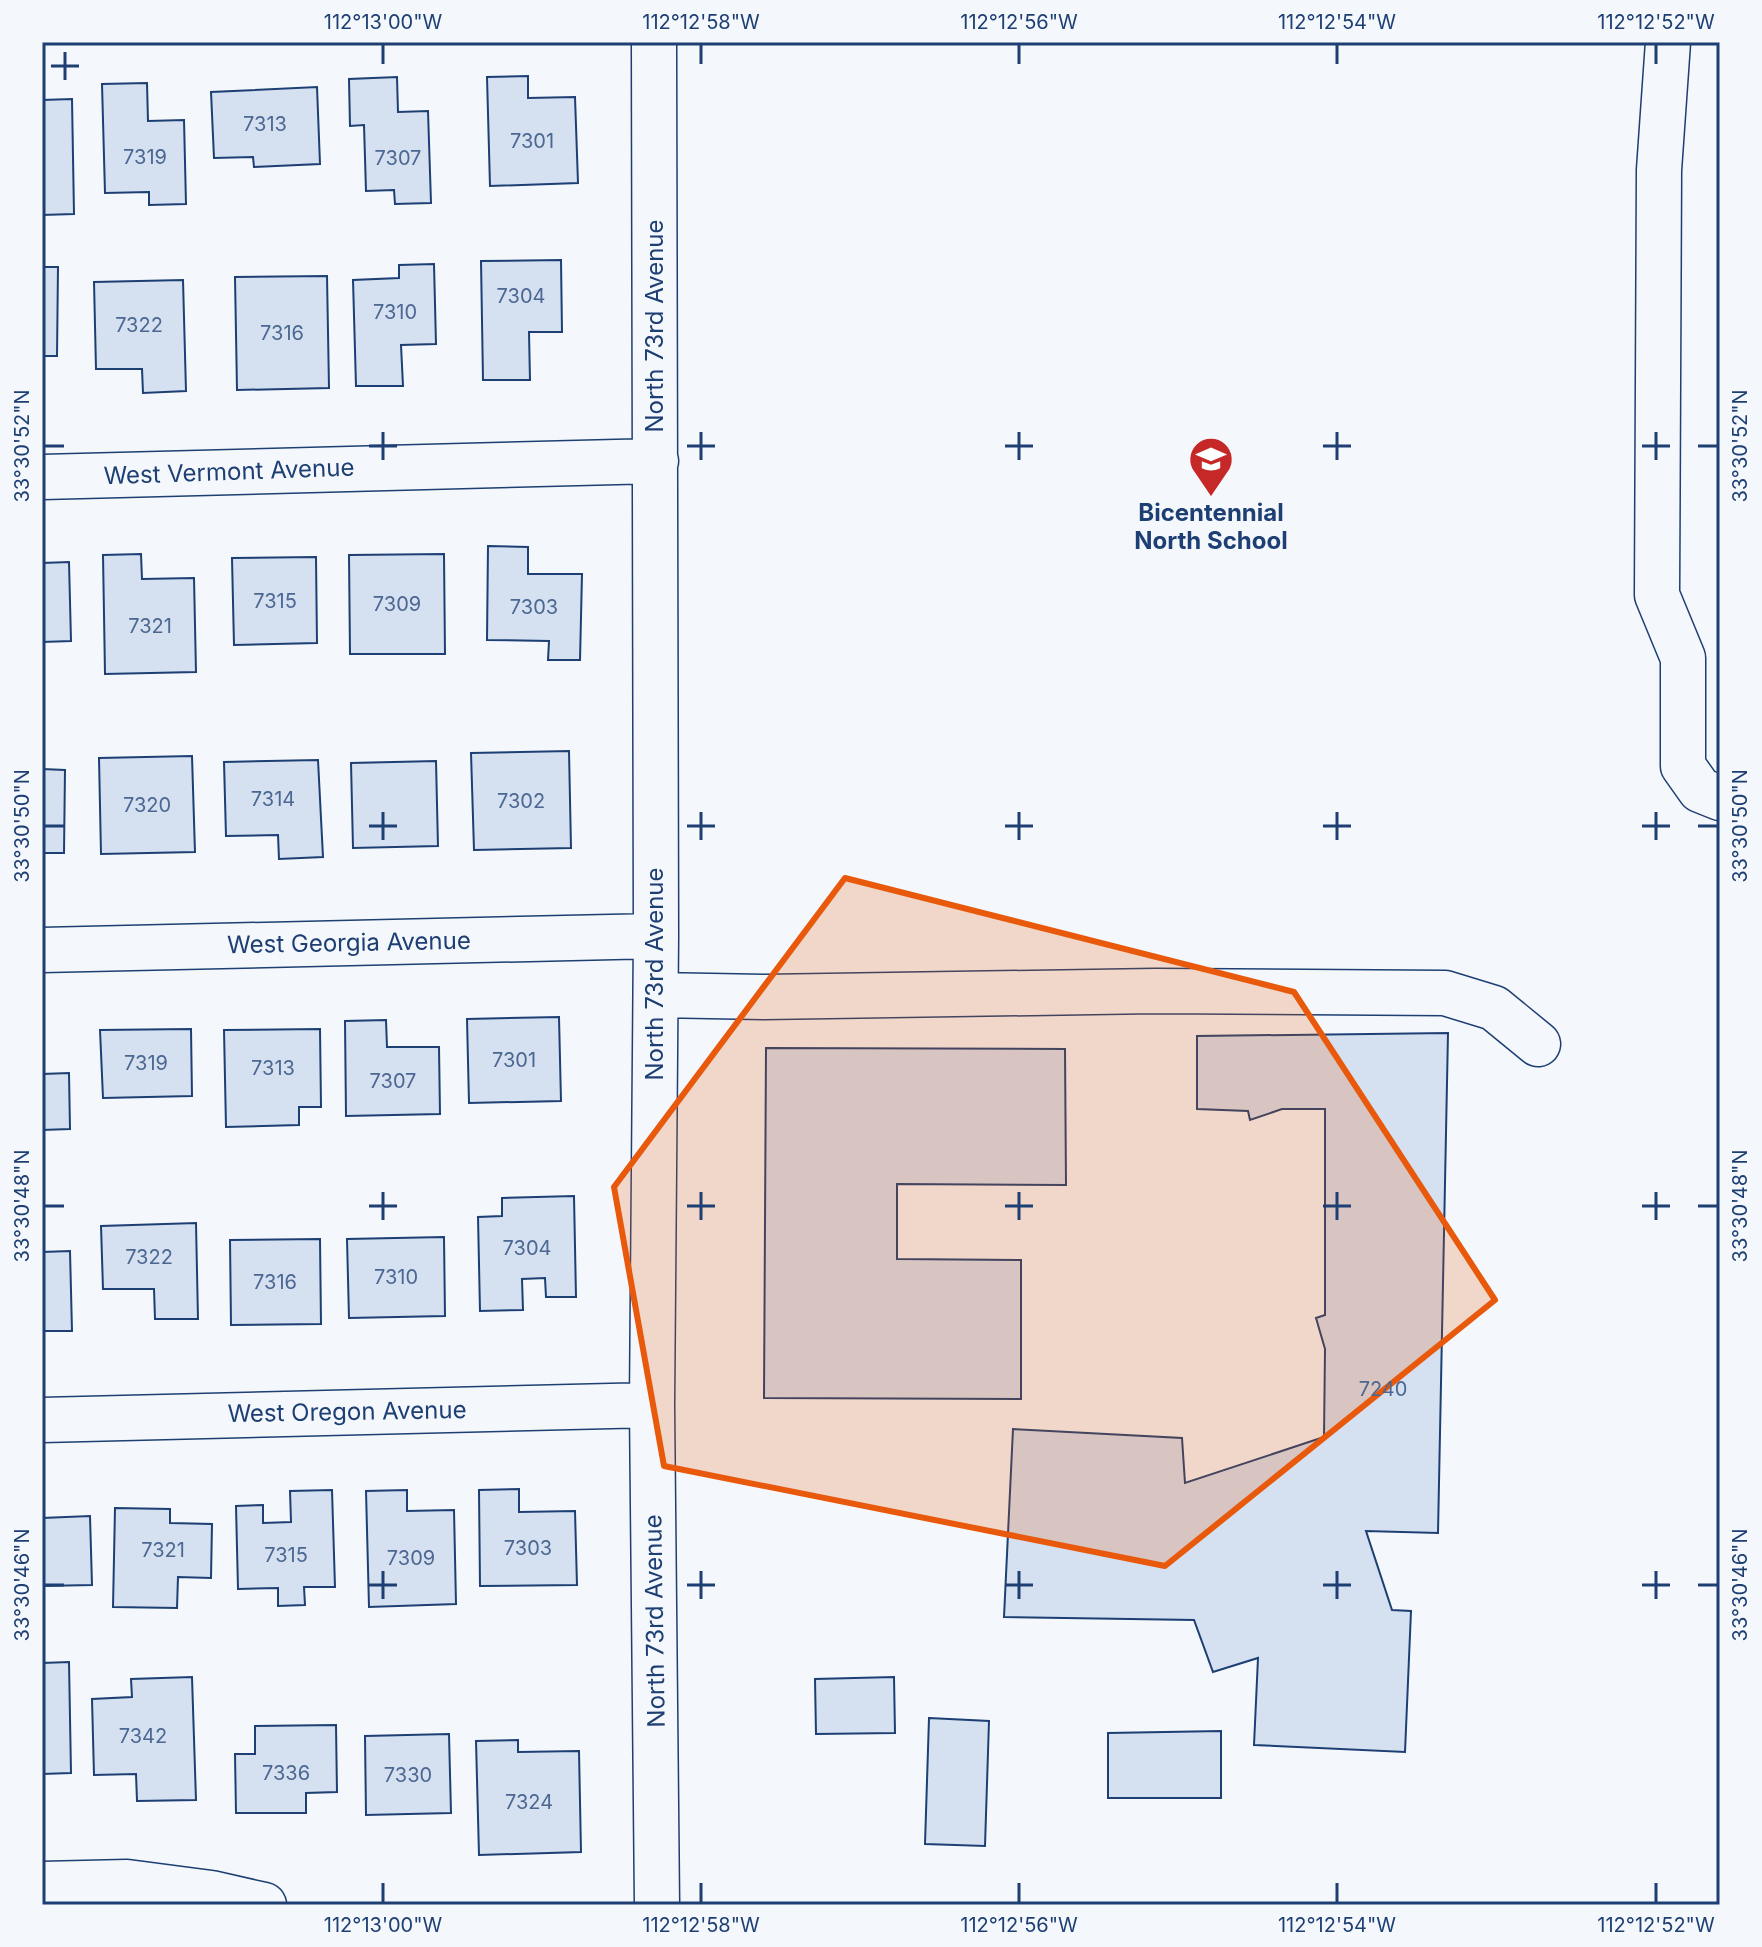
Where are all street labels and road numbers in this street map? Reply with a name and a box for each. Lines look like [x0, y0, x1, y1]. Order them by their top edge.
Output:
street label: North 73rd Avenue [640, 219, 669, 433]
street label: West Vermont Avenue [103, 453, 355, 490]
street label: North 73rd Avenue [640, 867, 669, 1081]
street label: West Georgia Avenue [227, 926, 471, 959]
street label: West Oregon Avenue [227, 1395, 467, 1428]
street label: North 73rd Avenue [638, 1514, 671, 1728]

